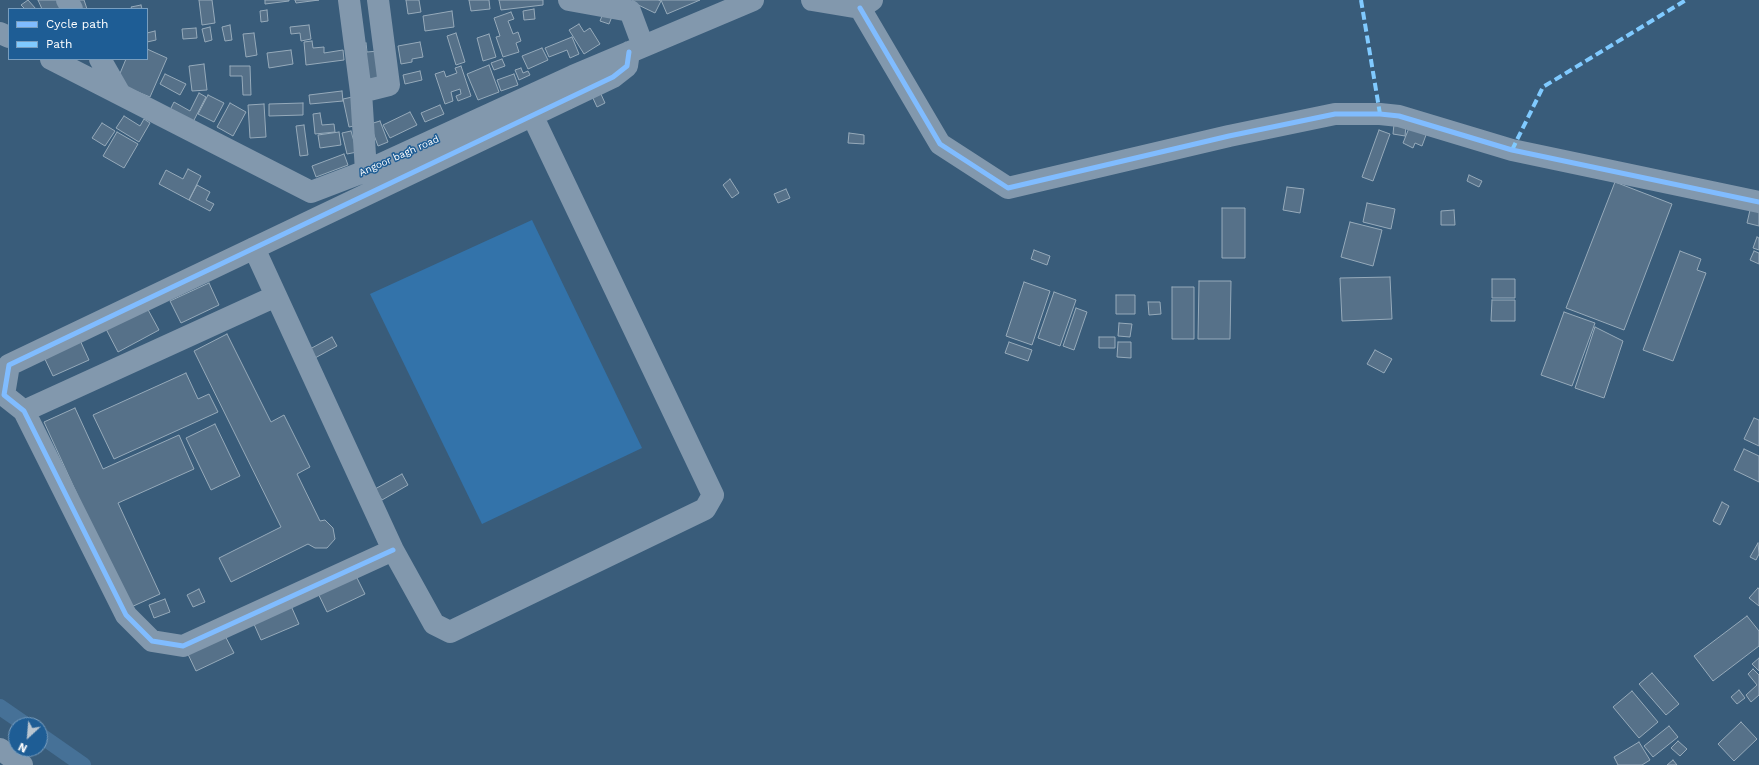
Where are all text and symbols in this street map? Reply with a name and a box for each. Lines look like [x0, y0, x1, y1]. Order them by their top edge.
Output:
legend [8, 8, 148, 60]
text: Cycle path [46, 17, 108, 31]
text: Path [46, 37, 72, 51]
street label: Angoor bagh road [357, 133, 441, 179]
north arrow [8, 717, 48, 757]
text: N [16, 740, 29, 755]

